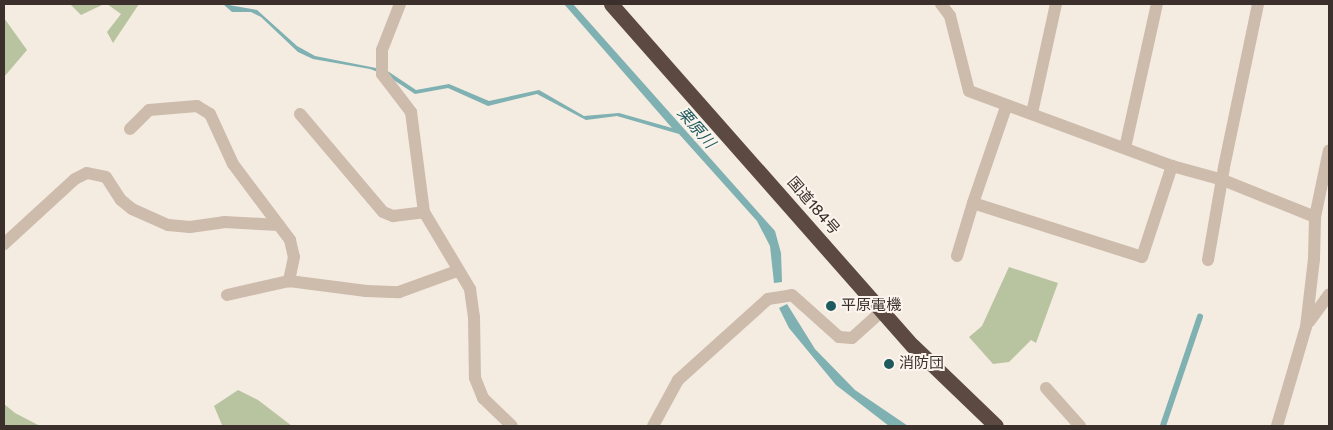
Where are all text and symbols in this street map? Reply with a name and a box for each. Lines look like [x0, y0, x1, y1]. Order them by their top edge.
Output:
water label: 栗原川 [673, 104, 719, 152]
street label: 国道184号 [783, 174, 843, 238]
place label: 平原電機 [841, 297, 901, 315]
marker: 平原電機 [825, 300, 837, 312]
place label: 消防団 [899, 355, 944, 373]
marker: 消防団 [883, 358, 895, 370]

